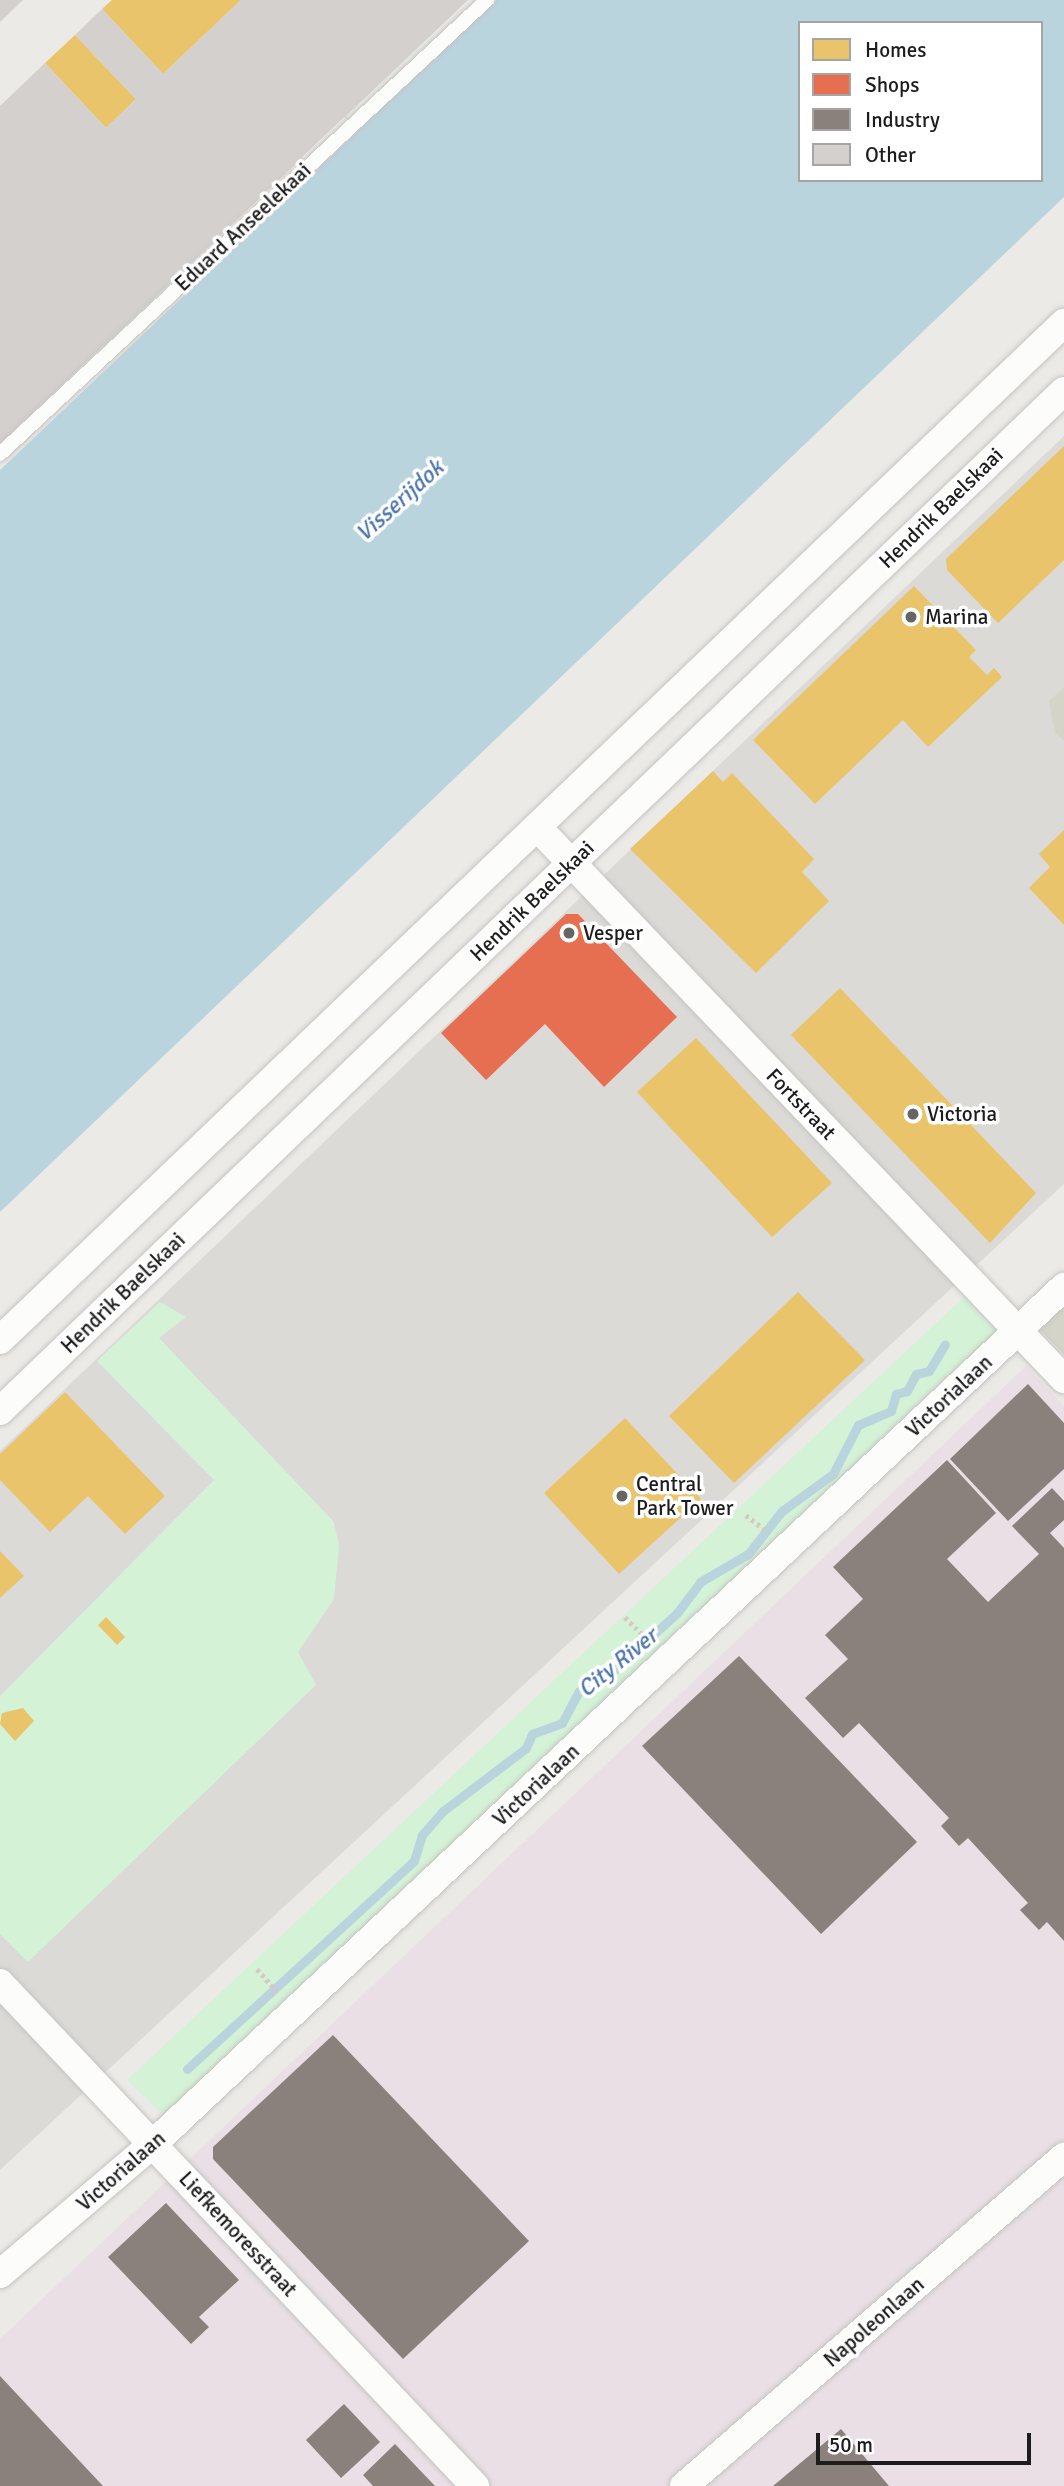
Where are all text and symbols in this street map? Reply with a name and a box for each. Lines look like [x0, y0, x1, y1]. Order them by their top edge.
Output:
legend [798, 21, 1043, 182]
text: Homes [865, 37, 927, 63]
text: Shops [865, 72, 919, 98]
text: Industry [865, 107, 940, 133]
text: Other [865, 142, 916, 168]
street label: Eduard Anseelekaai [170, 158, 316, 296]
street label: Hendrik Baelskaai [874, 442, 1008, 574]
water label: Visserijdok [351, 455, 449, 547]
place label: Marina [925, 604, 988, 630]
marker: Marina [903, 609, 919, 625]
street label: Hendrik Baelskaai [465, 835, 599, 967]
place label: Vesper [583, 920, 643, 946]
marker: Vesper [561, 925, 577, 941]
street label: Fortstraat [761, 1063, 841, 1145]
place label: Victoria [927, 1101, 997, 1127]
marker: Victoria [905, 1106, 921, 1122]
street label: Hendrik Baelskaai [56, 1227, 190, 1359]
street label: Victorialaan [901, 1350, 997, 1442]
place label: Central Park Tower [636, 1471, 733, 1521]
marker: Central Park Tower [614, 1488, 630, 1504]
water label: City River [573, 1623, 663, 1703]
street label: Victorialaan [488, 1739, 584, 1831]
street label: Victorialaan [72, 2126, 170, 2216]
street label: Liefkemoresstraat [174, 2166, 302, 2302]
street label: Napoleonlaan [819, 2272, 929, 2372]
scale bar [819, 2420, 1034, 2464]
text: 50 m [829, 2432, 873, 2458]

